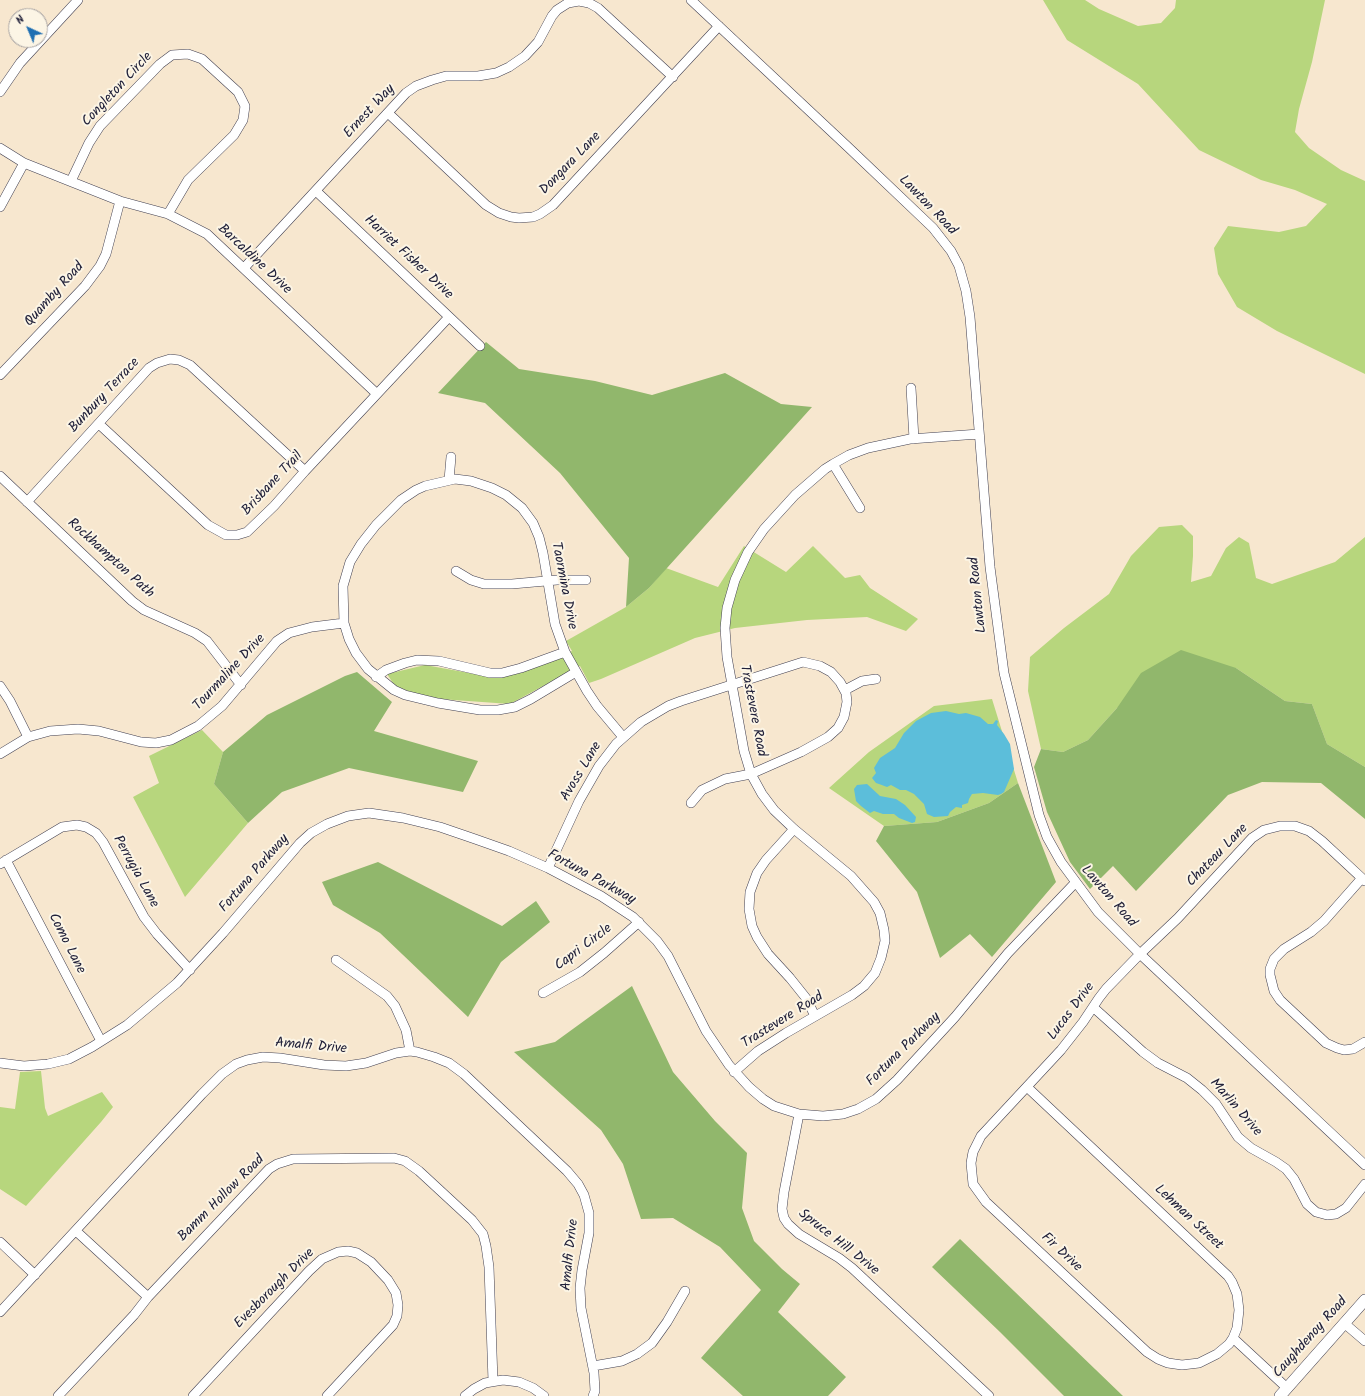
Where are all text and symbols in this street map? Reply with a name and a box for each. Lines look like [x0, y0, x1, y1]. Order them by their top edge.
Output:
north arrow [8, 8, 48, 48]
text: N [12, 11, 29, 29]
street label: Congleton Circle [79, 49, 157, 131]
street label: Ernest Way [341, 82, 399, 142]
street label: Dongara Lane [537, 129, 605, 199]
street label: Lawton Road [894, 173, 960, 239]
street label: Harriet Fisher Drive [360, 212, 456, 304]
street label: Barcaldine Drive [213, 221, 295, 299]
street label: Quamby Road [22, 259, 88, 331]
street label: Bunbury Terrace [66, 355, 144, 437]
street label: Brisbane Trail [239, 448, 307, 520]
street label: Rockhampton Path [63, 516, 157, 602]
street label: Taormina Drive [546, 541, 580, 631]
street label: Lawton Road [967, 556, 991, 634]
street label: Tourmaline Drive [190, 631, 270, 715]
street label: Trastevere Road [735, 664, 769, 758]
street label: Avoss Lane [558, 739, 606, 805]
street label: Chateau Lane [1184, 821, 1252, 891]
street label: Fortuna Parkway [217, 832, 293, 916]
street label: Perrugia Lane [108, 833, 162, 911]
street label: Fortuna Parkway [544, 847, 638, 909]
street label: Lawton Road [1077, 863, 1139, 931]
street label: Como Lane [44, 911, 88, 977]
street label: Capri Circle [552, 921, 616, 975]
street label: Lucas Drive [1045, 980, 1099, 1044]
street label: Trastevere Road [739, 989, 827, 1053]
street label: Fortuna Parkway [863, 1009, 945, 1091]
street label: Amalfi Drive [274, 1036, 348, 1058]
street label: Marlin Drive [1205, 1076, 1265, 1140]
street label: Bamm Hollow Road [175, 1152, 269, 1246]
street label: Lehman Street [1150, 1182, 1226, 1254]
street label: Spruce Hill Drive [794, 1206, 882, 1280]
street label: Amalfi Drive [559, 1218, 583, 1292]
street label: Fir Drive [1037, 1230, 1085, 1276]
street label: Evesborough Drive [231, 1245, 319, 1333]
street label: Caughdenoy Road [1270, 1294, 1352, 1382]

